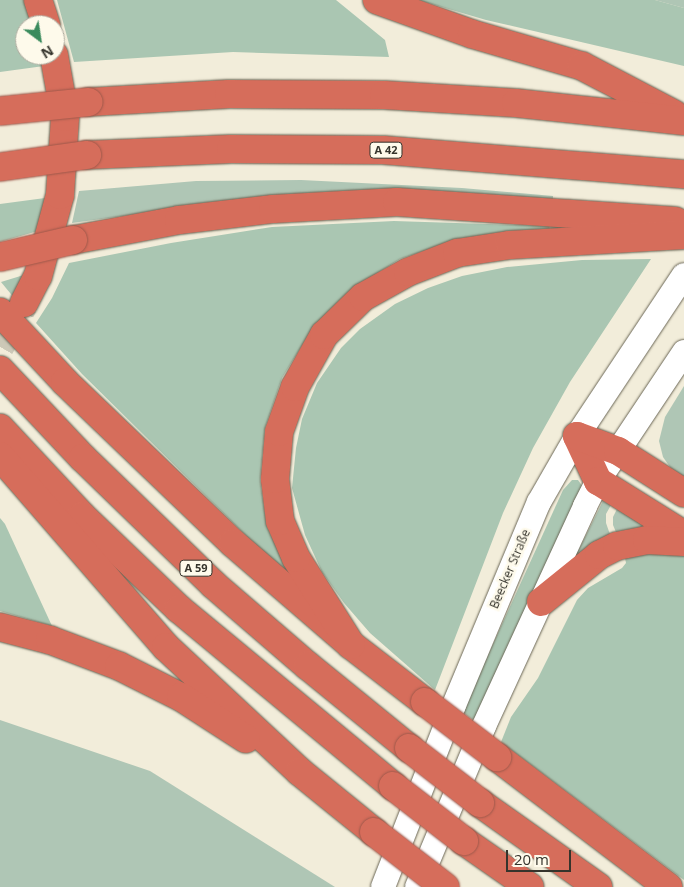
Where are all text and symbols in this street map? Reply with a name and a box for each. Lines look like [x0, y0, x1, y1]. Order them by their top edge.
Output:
north arrow [15, 15, 65, 65]
text: N [38, 41, 57, 64]
road number: A 42 [368, 142, 404, 158]
street label: Beecker Straße [487, 527, 533, 611]
road number: A 59 [178, 560, 214, 576]
scale bar [509, 840, 574, 872]
text: 20 m [514, 849, 549, 869]

